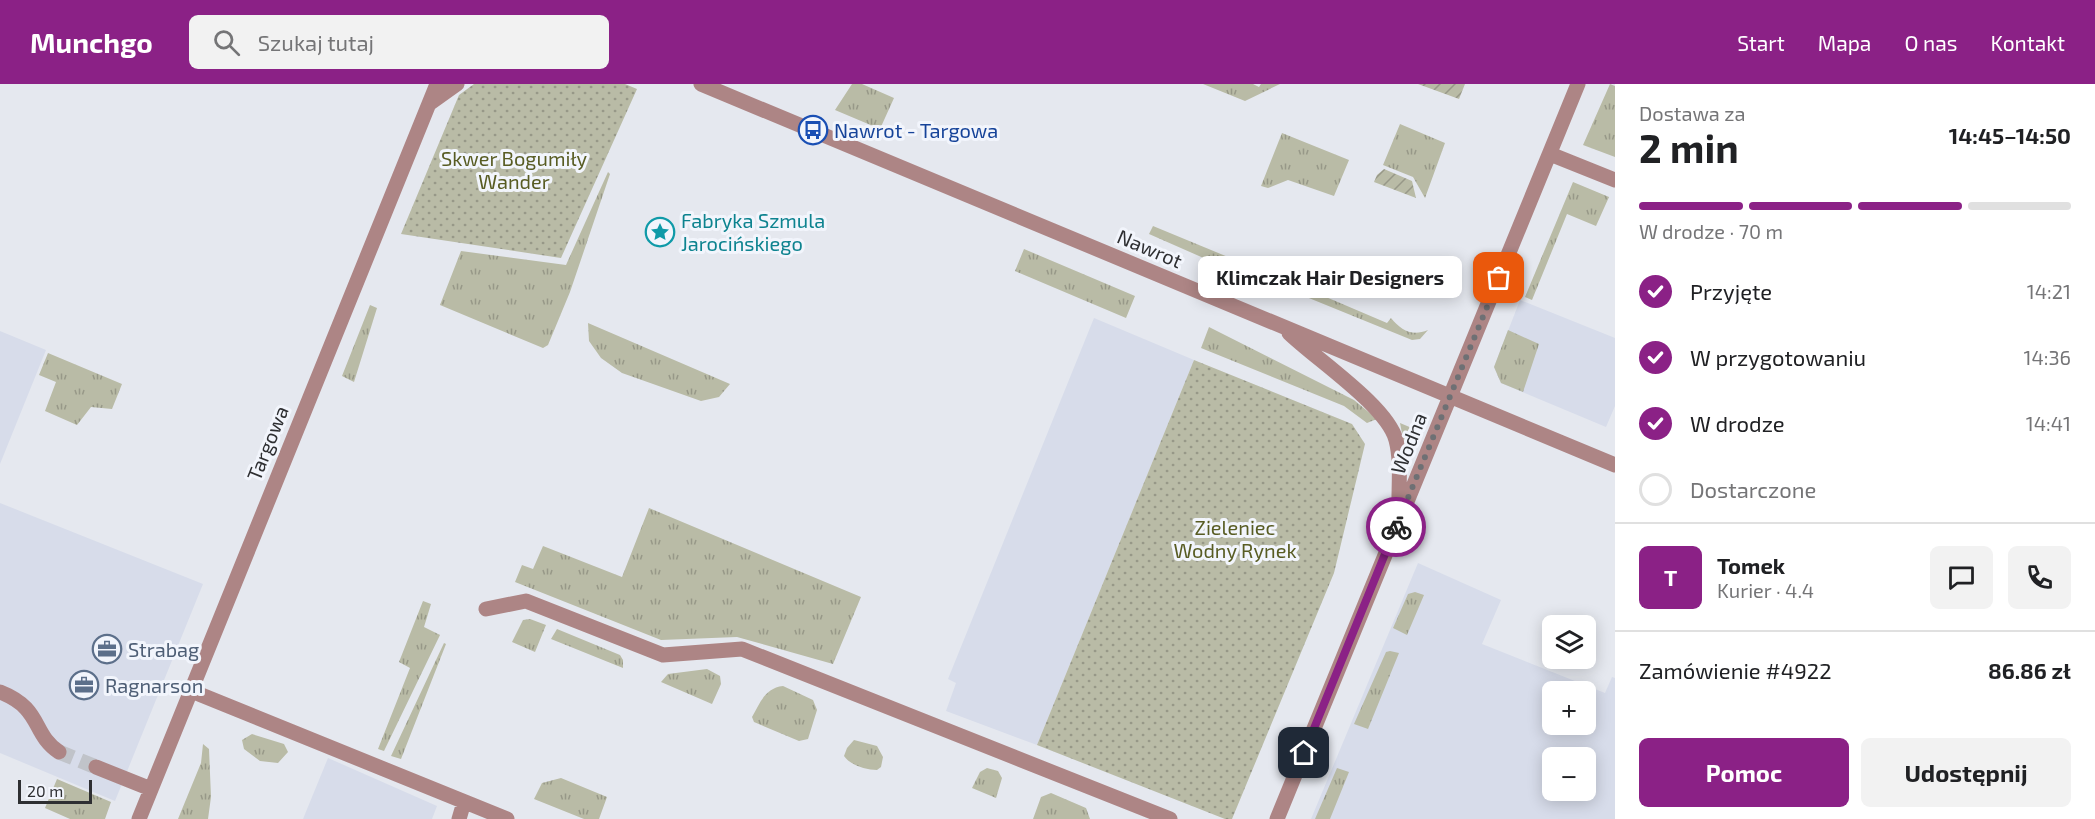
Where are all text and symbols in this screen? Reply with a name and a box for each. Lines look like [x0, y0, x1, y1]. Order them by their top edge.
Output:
search box [189, 15, 609, 69]
text: Munchgo [30, 25, 153, 59]
icon: search [210, 26, 243, 59]
text: Szukaj tutaj [258, 29, 374, 55]
text: Start [1737, 30, 1785, 55]
text: Mapa [1818, 30, 1871, 55]
text: O nas [1904, 30, 1958, 55]
text: Kontakt [1991, 30, 2065, 55]
text: Dostawa za [1639, 101, 1745, 125]
bus stop icon: Nawrot - Targowa [797, 114, 829, 146]
place label: Nawrot - Targowa [834, 118, 998, 142]
text: 14:45–14:50 [1949, 122, 2071, 148]
text: 2 min [1639, 124, 1739, 171]
park label: Skwer Bogumiły Wander [441, 146, 587, 193]
place label: Fabryka Szmula Jarocińskiego [681, 208, 825, 255]
place icon: Fabryka Szmula Jarocińskiego [644, 216, 676, 248]
text: W drodze · 70 m [1639, 219, 1783, 243]
street label: Nawrot [1114, 224, 1186, 273]
pin [1473, 252, 1524, 303]
callout: Klimczak Hair Designers [1199, 257, 1463, 299]
icon: bag [1482, 261, 1515, 294]
text: Klimczak Hair Designers [1216, 265, 1444, 289]
icon: check [1639, 275, 1672, 308]
text: Przyjęte [1690, 278, 1772, 304]
text: 14:21 [2027, 279, 2071, 303]
icon: check [1639, 341, 1672, 374]
text: W przygotowaniu [1690, 344, 1866, 370]
text: 14:36 [2023, 345, 2071, 369]
street label: Targowa [241, 402, 293, 484]
icon: check [1639, 407, 1672, 440]
street label: Wodna [1385, 409, 1431, 477]
text: W drodze [1690, 410, 1785, 436]
text: 14:41 [2026, 411, 2071, 435]
text: Dostarczone [1690, 476, 1816, 502]
courier [1366, 497, 1426, 557]
icon: bike [1380, 511, 1413, 544]
park label: Zieleniec Wodny Rynek [1173, 515, 1297, 562]
button: chat [1930, 546, 1993, 609]
button: phone [2008, 546, 2071, 609]
text: Tomek [1717, 552, 1785, 578]
text: T [1664, 564, 1677, 590]
text: Kurier · 4.4 [1717, 578, 1814, 602]
map controls [1542, 615, 1596, 801]
button: layers [1542, 615, 1596, 669]
office icon: Strabag [91, 633, 123, 665]
place label: Strabag [128, 637, 199, 661]
text: Zamówienie #4922 [1639, 657, 1832, 683]
text: 86.86 zł [1988, 657, 2071, 683]
office icon: Ragnarson [68, 669, 100, 701]
place label: Ragnarson [105, 673, 203, 697]
button: + [1542, 681, 1596, 735]
pin [1278, 727, 1329, 778]
icon: home [1287, 736, 1320, 769]
button: Pomoc [1639, 738, 1849, 807]
button: Udostępnij [1861, 738, 2071, 807]
button: − [1542, 747, 1596, 801]
scale bar [18, 777, 92, 804]
text: 20 m [27, 781, 63, 800]

